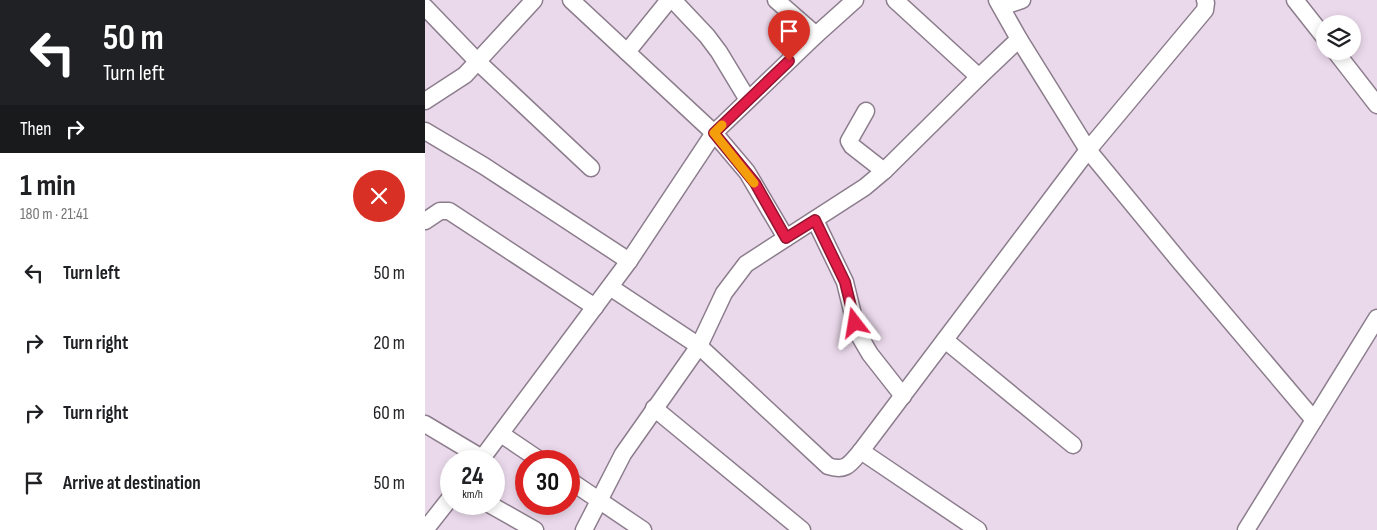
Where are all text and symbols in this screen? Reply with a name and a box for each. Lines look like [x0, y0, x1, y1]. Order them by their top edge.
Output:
pin [768, 10, 810, 61]
map controls [1316, 15, 1361, 60]
button: layers [1316, 15, 1361, 60]
text: 50 m [103, 17, 164, 60]
icon: arrive [775, 17, 803, 45]
icon: left [20, 20, 85, 85]
text: Turn left [103, 60, 165, 87]
icon: right [61, 115, 89, 143]
text: Then [20, 118, 51, 141]
text: 1 min [20, 168, 76, 204]
button: close [353, 170, 405, 222]
text: 180 m · 21:41 [20, 205, 88, 224]
icon: left [20, 259, 48, 287]
text: Turn left [63, 262, 120, 285]
text: 50 m [374, 262, 405, 285]
position arrow [828, 296, 880, 348]
icon: right [20, 329, 48, 357]
text: Turn right [63, 332, 128, 355]
text: 20 m [373, 332, 405, 355]
icon: right [20, 399, 48, 427]
text: Turn right [63, 402, 128, 425]
text: 60 m [373, 402, 405, 425]
speed limit sign: 30 [515, 450, 580, 515]
text: 24 [461, 461, 484, 492]
icon: arrive [20, 469, 48, 497]
text: Arrive at destination [63, 472, 201, 495]
text: 50 m [374, 472, 405, 495]
text: km/h [462, 487, 483, 502]

